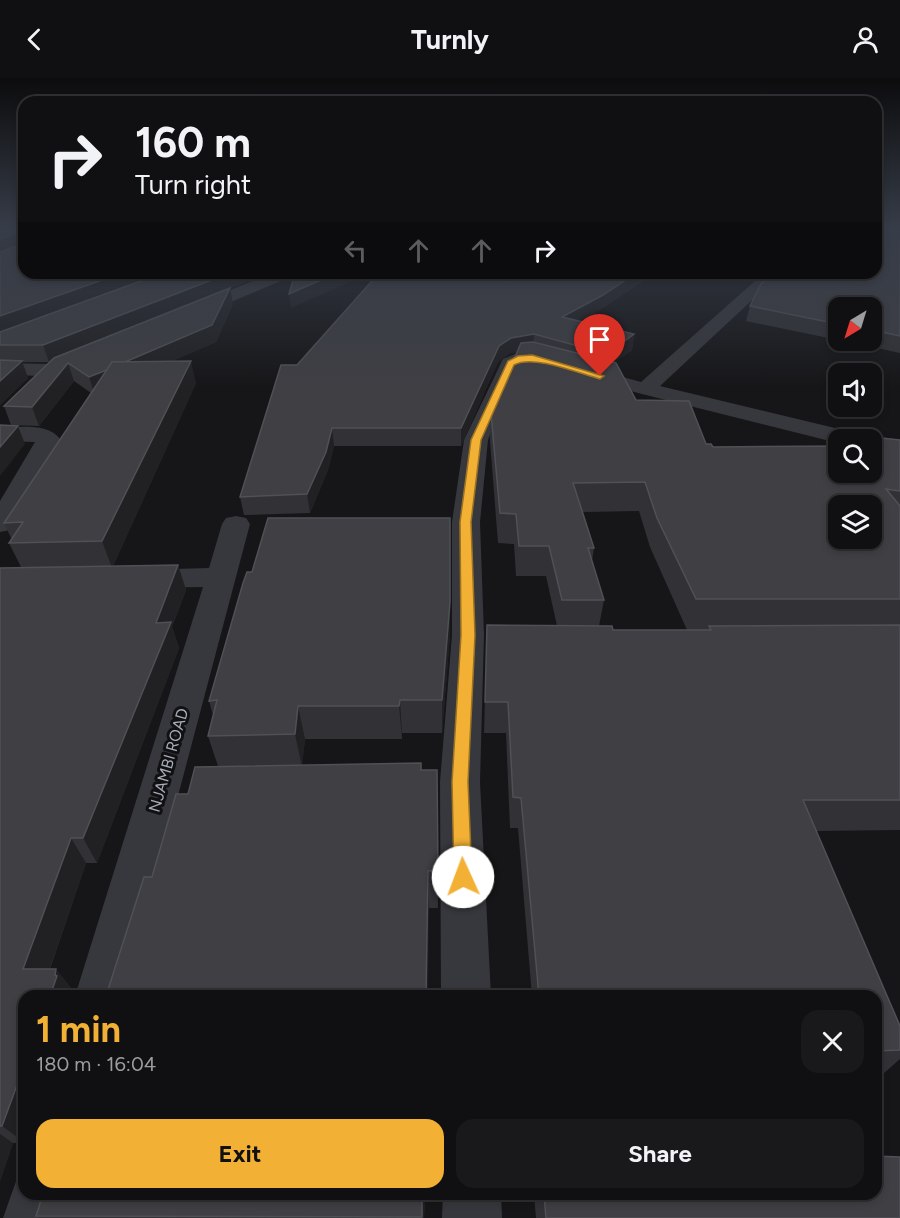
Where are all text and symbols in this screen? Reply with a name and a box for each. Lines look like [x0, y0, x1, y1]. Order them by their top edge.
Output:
icon: back [18, 23, 51, 56]
text: Turnly [411, 23, 489, 56]
icon: person [849, 23, 882, 56]
text: 160 m [135, 117, 251, 168]
icon: right [36, 120, 114, 198]
text: Turn right [135, 168, 251, 201]
icon: left [339, 234, 372, 267]
icon: ahead [402, 234, 435, 267]
icon: ahead [465, 234, 498, 267]
icon: right [528, 234, 561, 267]
north arrow [828, 297, 882, 351]
map controls [828, 297, 882, 549]
pin [574, 314, 625, 376]
icon: arrive [583, 323, 616, 356]
button: sound [828, 363, 882, 417]
button: search [828, 429, 882, 483]
button: layers [828, 495, 882, 549]
street label: NJAMBI ROAD [145, 706, 192, 814]
position arrow [431, 845, 495, 909]
text: 1 min [36, 1008, 121, 1051]
button: close [801, 1010, 864, 1073]
text: 180 m · 16:04 [36, 1052, 156, 1076]
button: Exit [36, 1119, 444, 1188]
button: Share [456, 1119, 864, 1188]

